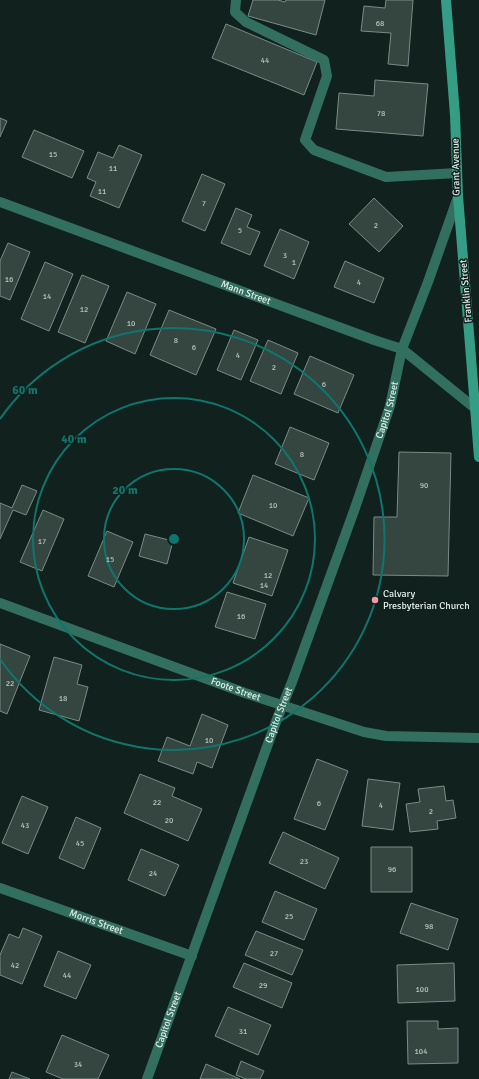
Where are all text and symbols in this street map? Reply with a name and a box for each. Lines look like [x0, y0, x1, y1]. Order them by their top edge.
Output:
house number: 68 [376, 18, 384, 28]
house number: 44 [261, 55, 270, 65]
house number: 78 [377, 108, 385, 118]
street label: Grant Avenue [449, 138, 463, 196]
house number: 15 [49, 149, 57, 159]
house number: 11 [109, 163, 117, 173]
house number: 11 [98, 186, 106, 196]
house number: 7 [202, 198, 206, 208]
house number: 2 [374, 220, 378, 230]
house number: 5 [238, 225, 242, 235]
house number: 3 [283, 250, 287, 260]
house number: 1 [292, 257, 296, 267]
street label: Franklin Street [457, 258, 475, 323]
house number: 16 [5, 274, 13, 284]
house number: 4 [357, 277, 362, 287]
street label: Mann Street [219, 278, 273, 308]
house number: 14 [43, 291, 52, 301]
house number: 12 [80, 304, 88, 314]
house number: 10 [127, 318, 135, 328]
house number: 8 [174, 335, 178, 345]
house number: 6 [192, 342, 196, 352]
house number: 4 [236, 350, 241, 360]
house number: 2 [272, 362, 276, 372]
house number: 6 [322, 379, 326, 389]
street label: Capitol Street [373, 380, 401, 440]
text: 60 m [12, 383, 38, 398]
text: 40 m [61, 432, 87, 447]
house number: 8 [300, 449, 304, 459]
house number: 90 [420, 480, 428, 490]
text: 20 m [112, 483, 138, 498]
house number: 10 [269, 500, 277, 510]
centre of rings [167, 532, 181, 546]
house number: 17 [38, 536, 46, 546]
house number: 15 [106, 554, 114, 564]
house number: 12 [264, 570, 272, 580]
house number: 14 [260, 580, 269, 590]
place label: Calvary Presbyterian Church [383, 588, 470, 612]
marker: Calvary Presbyterian Church [370, 595, 380, 605]
house number: 16 [237, 611, 245, 621]
street label: Foote Street [209, 675, 263, 704]
house number: 22 [6, 678, 14, 688]
street label: Capitol Street [263, 685, 295, 745]
house number: 18 [59, 693, 67, 703]
house number: 10 [205, 735, 213, 745]
house number: 22 [153, 797, 161, 807]
house number: 6 [317, 798, 321, 808]
house number: 4 [379, 800, 384, 810]
house number: 2 [429, 806, 433, 816]
house number: 20 [165, 815, 173, 825]
house number: 43 [21, 820, 29, 830]
house number: 45 [76, 838, 84, 848]
house number: 23 [300, 856, 308, 866]
house number: 96 [388, 864, 396, 874]
house number: 24 [149, 868, 158, 878]
street label: Morris Street [68, 907, 125, 937]
house number: 25 [285, 911, 293, 921]
house number: 98 [425, 921, 433, 931]
house number: 27 [270, 948, 278, 958]
house number: 42 [11, 960, 19, 970]
house number: 44 [63, 970, 72, 980]
house number: 29 [259, 980, 267, 990]
house number: 100 [416, 984, 428, 994]
street label: Capitol Street [153, 990, 184, 1049]
house number: 31 [239, 1026, 247, 1036]
house number: 104 [415, 1046, 428, 1056]
house number: 34 [74, 1059, 83, 1069]

